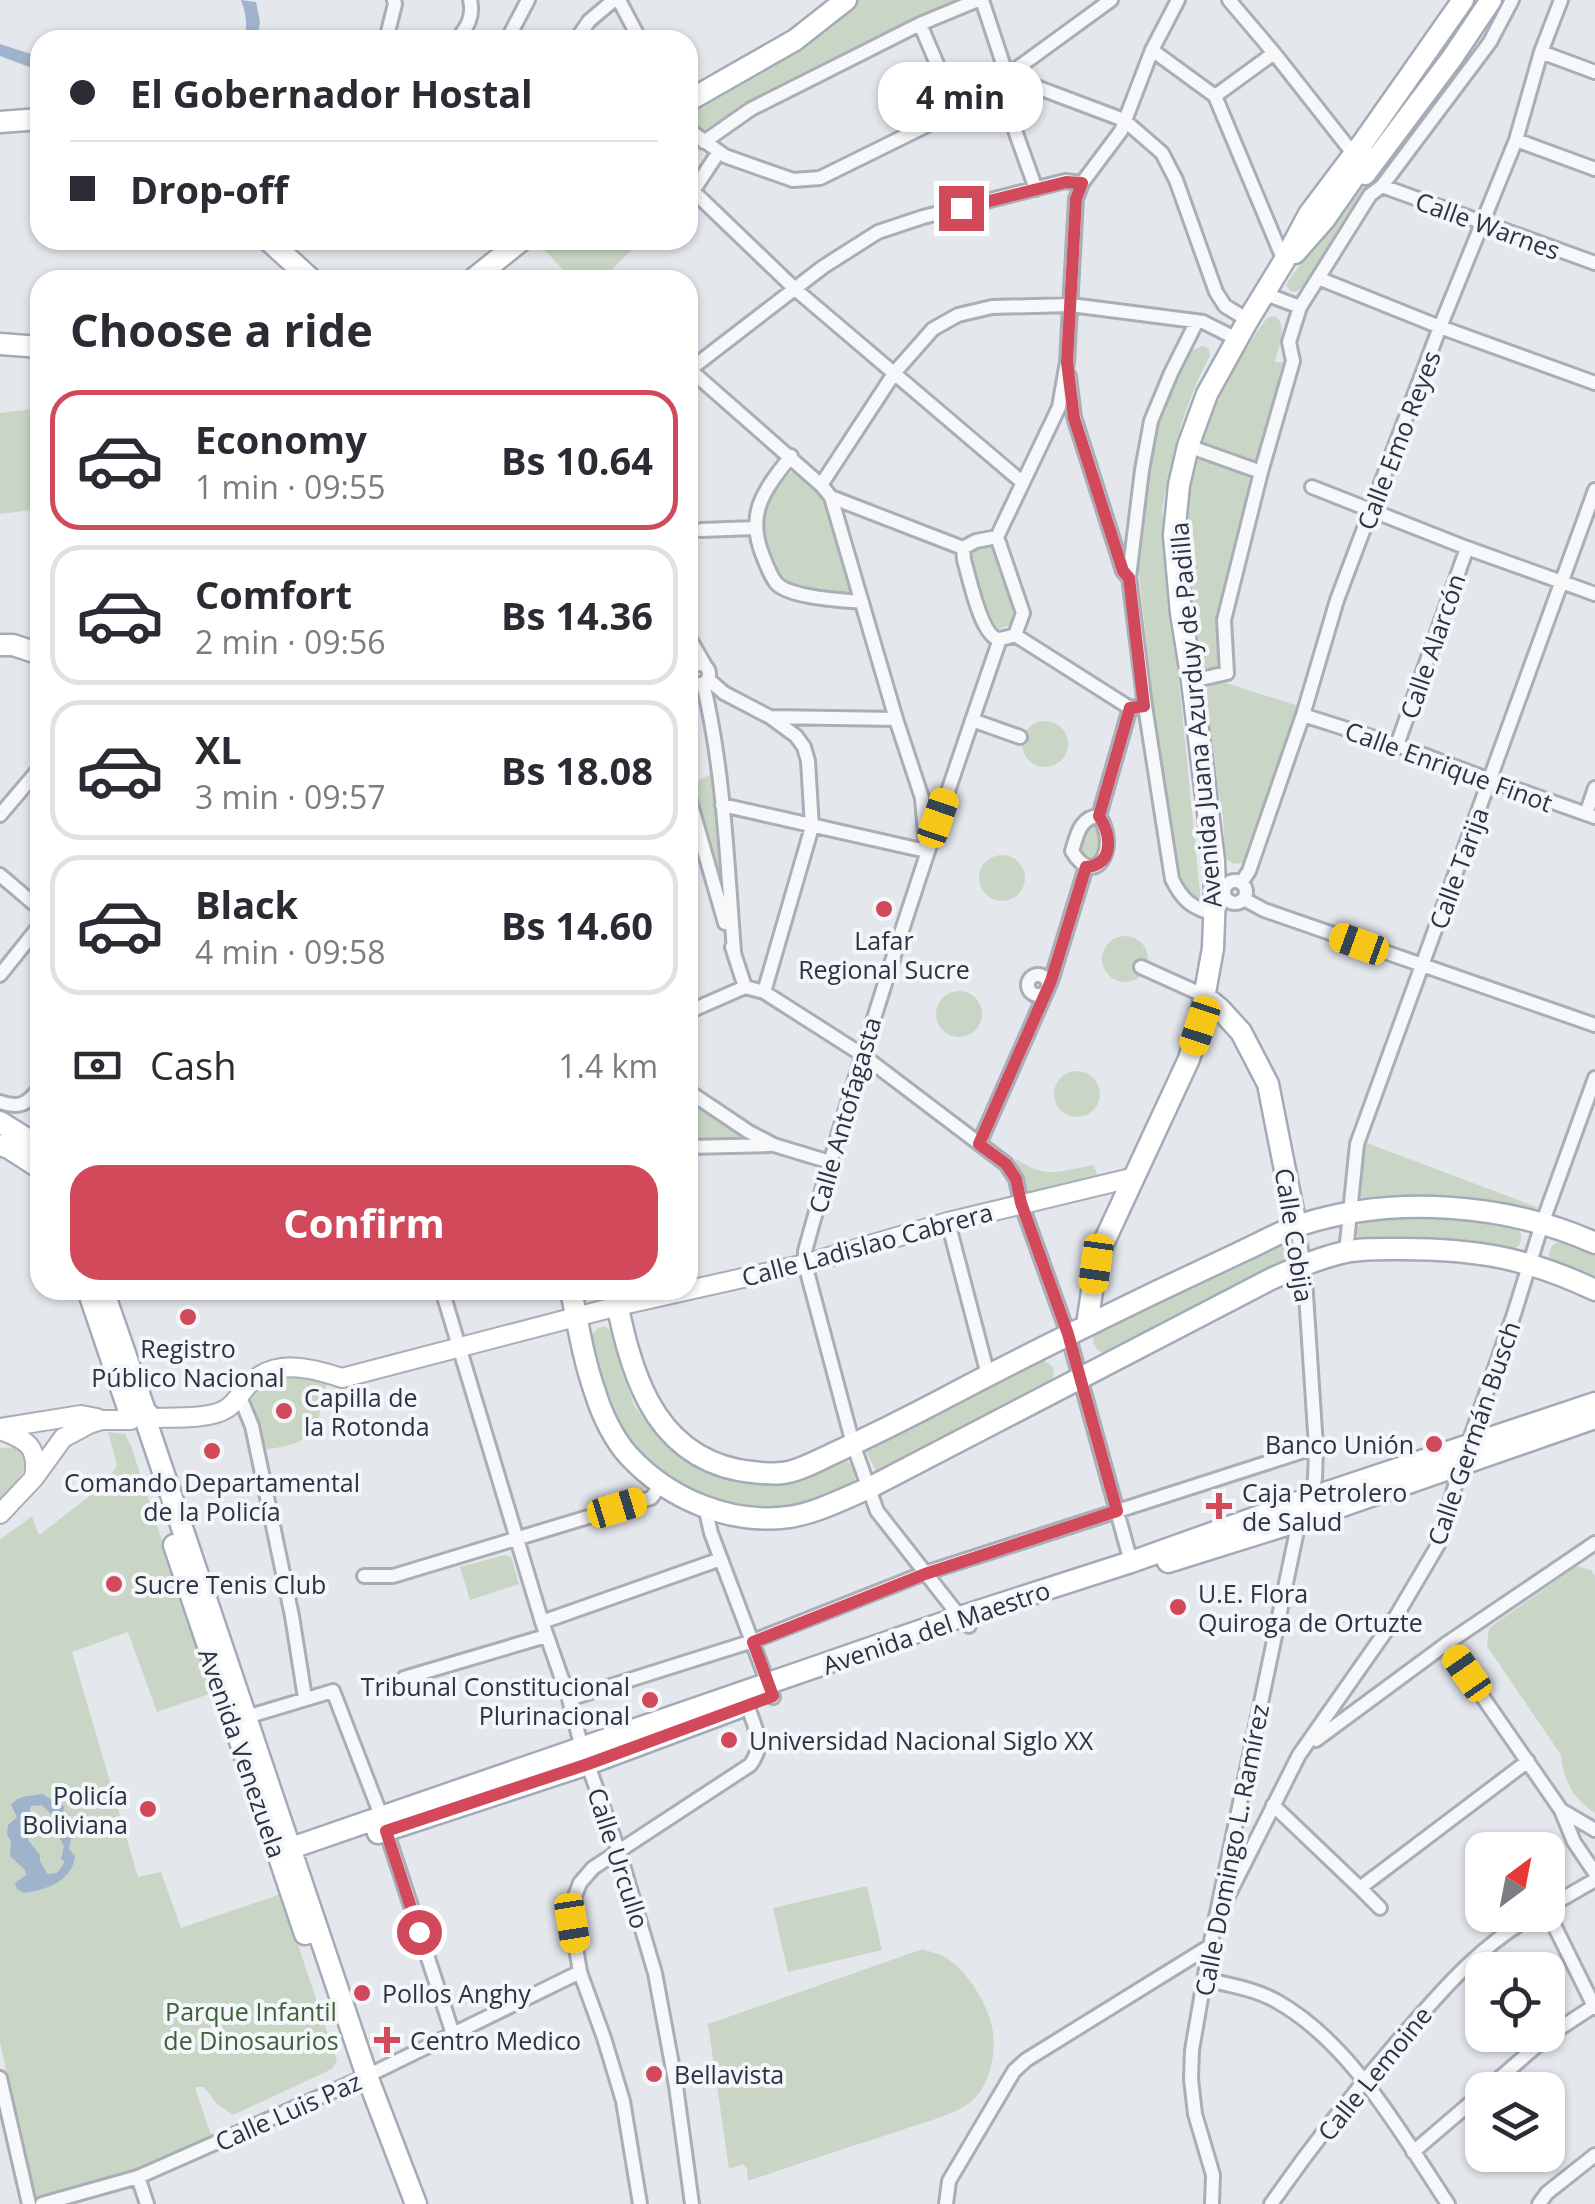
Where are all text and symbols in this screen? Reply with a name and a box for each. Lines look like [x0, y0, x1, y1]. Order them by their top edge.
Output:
callout: 4 min [878, 63, 1044, 133]
text: El Gobernador Hostal [130, 67, 533, 119]
text: 4 min [916, 75, 1005, 118]
text: Drop-off [130, 163, 288, 215]
street label: Calle Warnes [1411, 183, 1565, 267]
route end [939, 186, 984, 231]
text: Choose a ride [70, 299, 373, 360]
street label: Calle Emo Reyes [1348, 346, 1448, 534]
text: Economy [195, 413, 367, 465]
icon: car [75, 415, 165, 505]
text: Bs 10.64 [501, 434, 653, 486]
text: 1 min · 09:55 [195, 465, 386, 508]
street label: Avenida Juana Azurduy de Padilla [1161, 521, 1229, 909]
text: Comfort [195, 568, 352, 620]
street label: Calle Alarcón [1391, 569, 1473, 723]
icon: car [75, 570, 165, 660]
text: Bs 14.36 [501, 589, 653, 641]
text: 2 min · 09:56 [195, 620, 386, 663]
street label: Calle Enrique Finot [1341, 713, 1557, 819]
text: XL [195, 723, 242, 775]
icon: car [75, 725, 165, 815]
text: Bs 18.08 [501, 744, 653, 796]
text: 3 min · 09:57 [195, 775, 386, 818]
car [914, 785, 962, 851]
street label: Calle Tarija [1420, 802, 1496, 934]
text: Black [195, 878, 298, 930]
icon: car [75, 880, 165, 970]
marker: Lafar Regional Sucre [873, 898, 895, 920]
text: Bs 14.60 [501, 899, 653, 951]
car [1326, 920, 1392, 968]
place label: Lafar Regional Sucre [798, 923, 970, 986]
text: 4 min · 09:58 [195, 930, 386, 973]
car [1176, 993, 1224, 1059]
street label: Calle Antofagasta [800, 1013, 888, 1217]
icon: cash [70, 1038, 125, 1093]
text: Cash [150, 1039, 236, 1091]
text: 1.4 km [558, 1044, 658, 1087]
button: Confirm [70, 1165, 658, 1280]
street label: Calle Cobija [1268, 1165, 1322, 1305]
street label: Calle Ladislao Cabrera [738, 1194, 996, 1294]
car [1077, 1232, 1115, 1296]
marker: Registro Público Nacional [177, 1306, 199, 1328]
street label: Calle Germán Busch [1419, 1316, 1527, 1550]
place label: Registro Público Nacional [91, 1331, 285, 1394]
place label: Capilla de la Rotonda [304, 1380, 430, 1443]
marker: Capilla de la Rotonda [273, 1400, 295, 1422]
place label: Banco Unión [1265, 1427, 1414, 1461]
marker: Banco Unión [1423, 1433, 1445, 1455]
marker: Comando Departamental de la Policía [201, 1440, 223, 1462]
place label: Comando Departamental de la Policía [64, 1465, 360, 1528]
place label: Caja Petrolero de Salud [1242, 1475, 1407, 1538]
car [584, 1485, 650, 1531]
marker: Caja Petrolero de Salud [1206, 1493, 1232, 1519]
place label: Sucre Tenis Club [134, 1567, 326, 1601]
street label: Avenida del Maestro [818, 1572, 1054, 1682]
marker: Sucre Tenis Club [103, 1573, 125, 1595]
place label: U.E. Flora Quiroga de Ortuzte [1198, 1576, 1423, 1639]
marker: U.E. Flora Quiroga de Ortuzte [1167, 1596, 1189, 1618]
car [1438, 1640, 1496, 1706]
street label: Avenida Venezuela [191, 1644, 295, 1862]
place label: Tribunal Constitucional Plurinacional [361, 1669, 630, 1732]
marker: Tribunal Constitucional Plurinacional [639, 1689, 661, 1711]
street label: Calle Domingo L. Ramírez [1186, 1701, 1276, 1999]
place label: Universidad Nacional Siglo XX [749, 1723, 1094, 1757]
marker: Universidad Nacional Siglo XX [718, 1729, 740, 1751]
place label: Policía Boliviana [22, 1778, 128, 1841]
street label: Calle Urcullo [580, 1783, 658, 1933]
marker: Policía Boliviana [137, 1798, 159, 1820]
north arrow [1465, 1832, 1565, 1932]
map controls [1465, 1832, 1565, 2172]
car [552, 1891, 592, 1955]
route start [397, 1910, 442, 1955]
button: locate [1465, 1952, 1565, 2052]
place label: Pollos Anghy [382, 1976, 531, 2010]
marker: Pollos Anghy [351, 1982, 373, 2004]
park label: Parque Infantil de Dinosaurios [163, 1994, 339, 2057]
street label: Calle Lemoine [1309, 1999, 1439, 2147]
place label: Centro Medico [410, 2023, 581, 2057]
marker: Centro Medico [374, 2027, 400, 2053]
place label: Bellavista [674, 2057, 784, 2091]
marker: Bellavista [643, 2063, 665, 2085]
street label: Calle Luis Paz [210, 2064, 366, 2158]
button: layers [1465, 2072, 1565, 2172]

